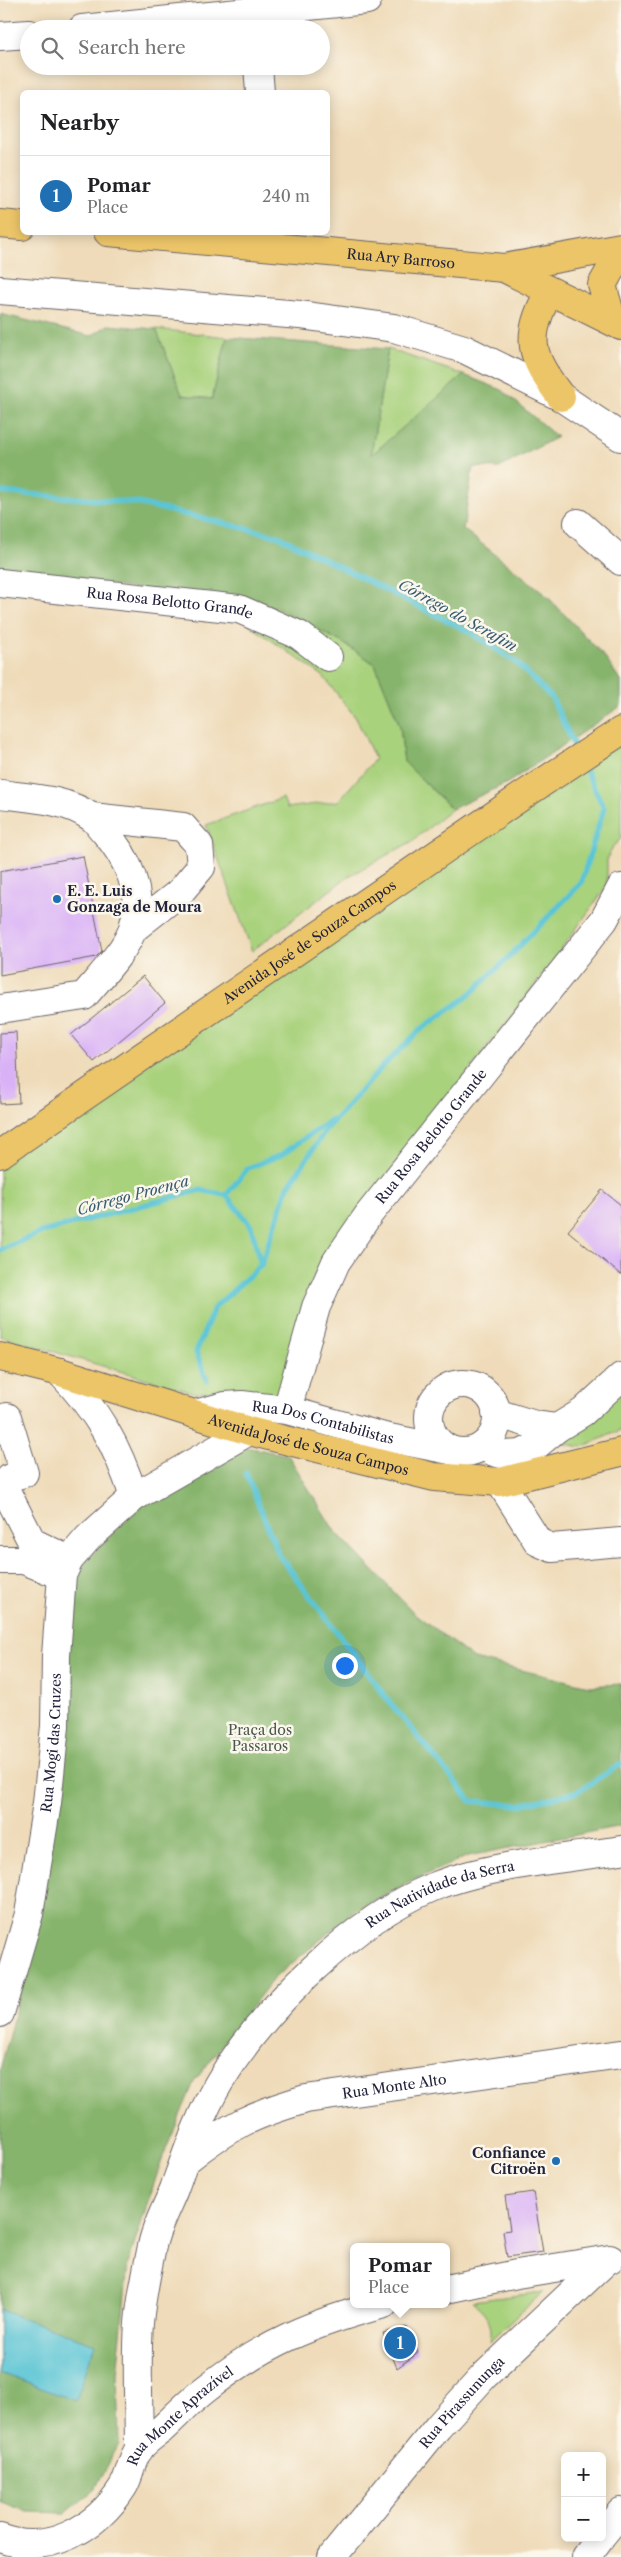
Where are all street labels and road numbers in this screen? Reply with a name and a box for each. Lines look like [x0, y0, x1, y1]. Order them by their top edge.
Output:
street label: Rua Ary Barroso [346, 245, 456, 273]
street label: Rua Rosa Belotto Grande [86, 583, 256, 623]
street label: Avenida José de Souza Campos [218, 876, 400, 1008]
street label: Rua Rosa Belotto Grande [372, 1065, 491, 1207]
street label: Rua Dos Contabilistas [251, 1397, 395, 1448]
street label: Avenida José de Souza Campos [205, 1410, 411, 1479]
street label: Rua Mogi das Cruzes [37, 1673, 65, 1814]
street label: Rua Natividade da Serra [362, 1857, 516, 1932]
street label: Rua Monte Alto [341, 2070, 448, 2103]
street label: Rua Pirassununga [415, 2352, 509, 2452]
street label: Rua Monte Aprazível [123, 2362, 237, 2468]

